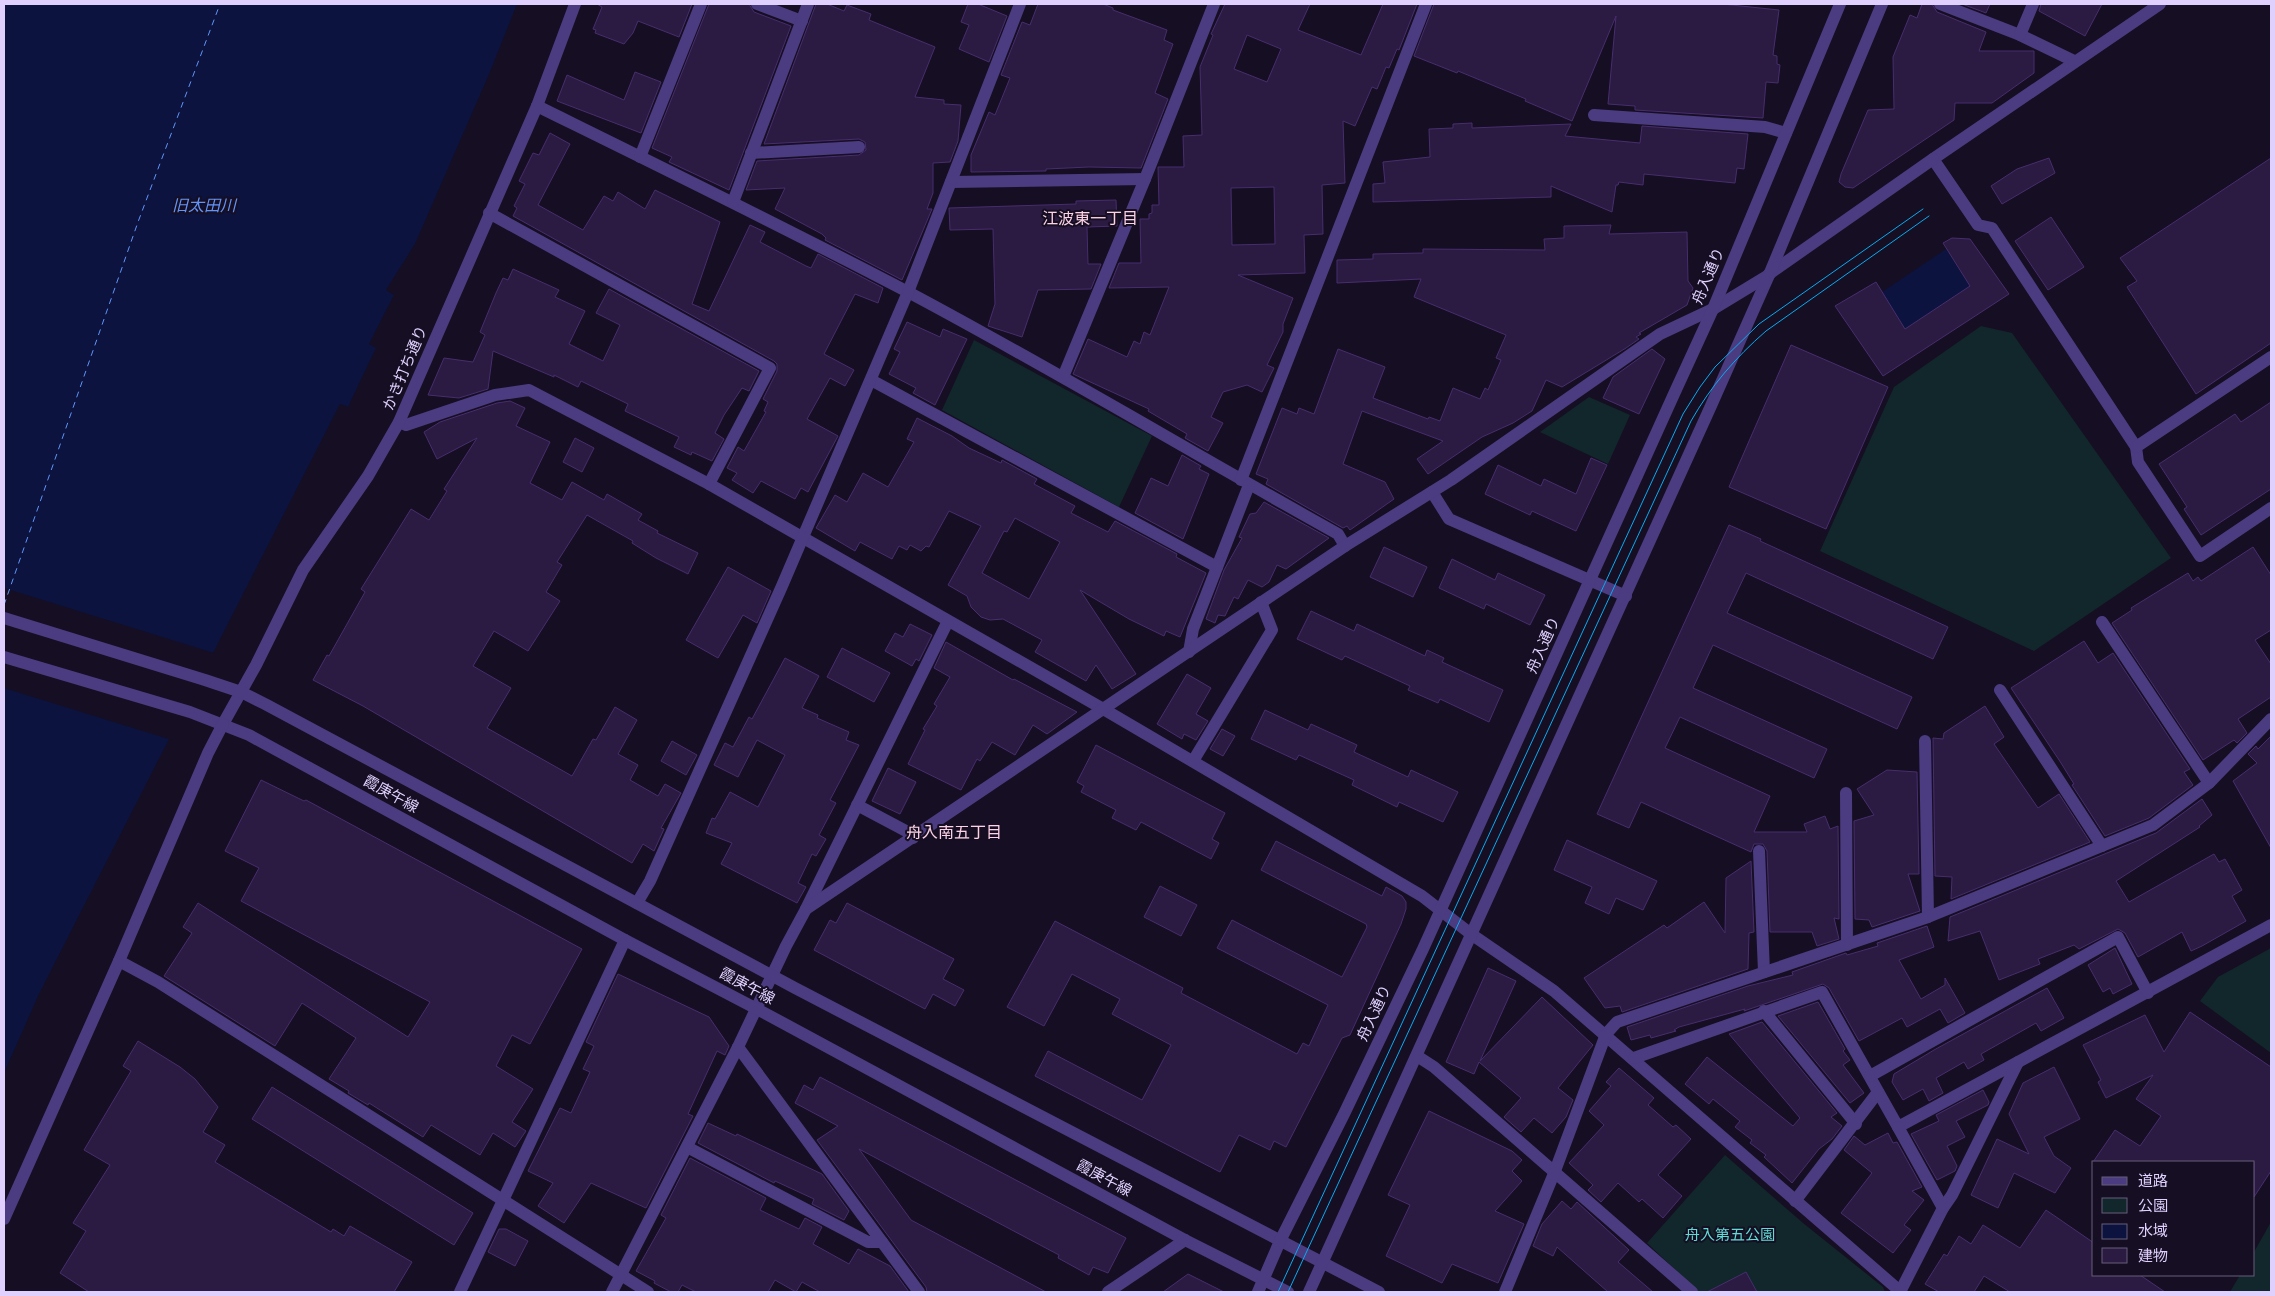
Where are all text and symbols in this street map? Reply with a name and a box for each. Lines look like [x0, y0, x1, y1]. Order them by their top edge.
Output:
water label: 旧太田川 [172, 194, 238, 217]
district label: 江波東一丁目 [1042, 207, 1138, 230]
street label: 舟入通り [1686, 244, 1730, 308]
street label: かき打ち通り [377, 322, 433, 414]
street label: 舟入通り [1521, 613, 1565, 677]
street label: 霞庚午線 [359, 770, 423, 818]
district label: 舟入南五丁目 [906, 821, 1002, 844]
street label: 霞庚午線 [715, 962, 779, 1010]
street label: 舟入通り [1351, 981, 1397, 1045]
street label: 霞庚午線 [1072, 1154, 1136, 1202]
legend [2092, 1161, 2255, 1276]
text: 道路 [2138, 1170, 2168, 1192]
text: 公園 [2138, 1195, 2168, 1217]
text: 水域 [2138, 1220, 2168, 1242]
park label: 舟入第五公園 [1685, 1224, 1775, 1246]
text: 建物 [2138, 1245, 2168, 1267]

